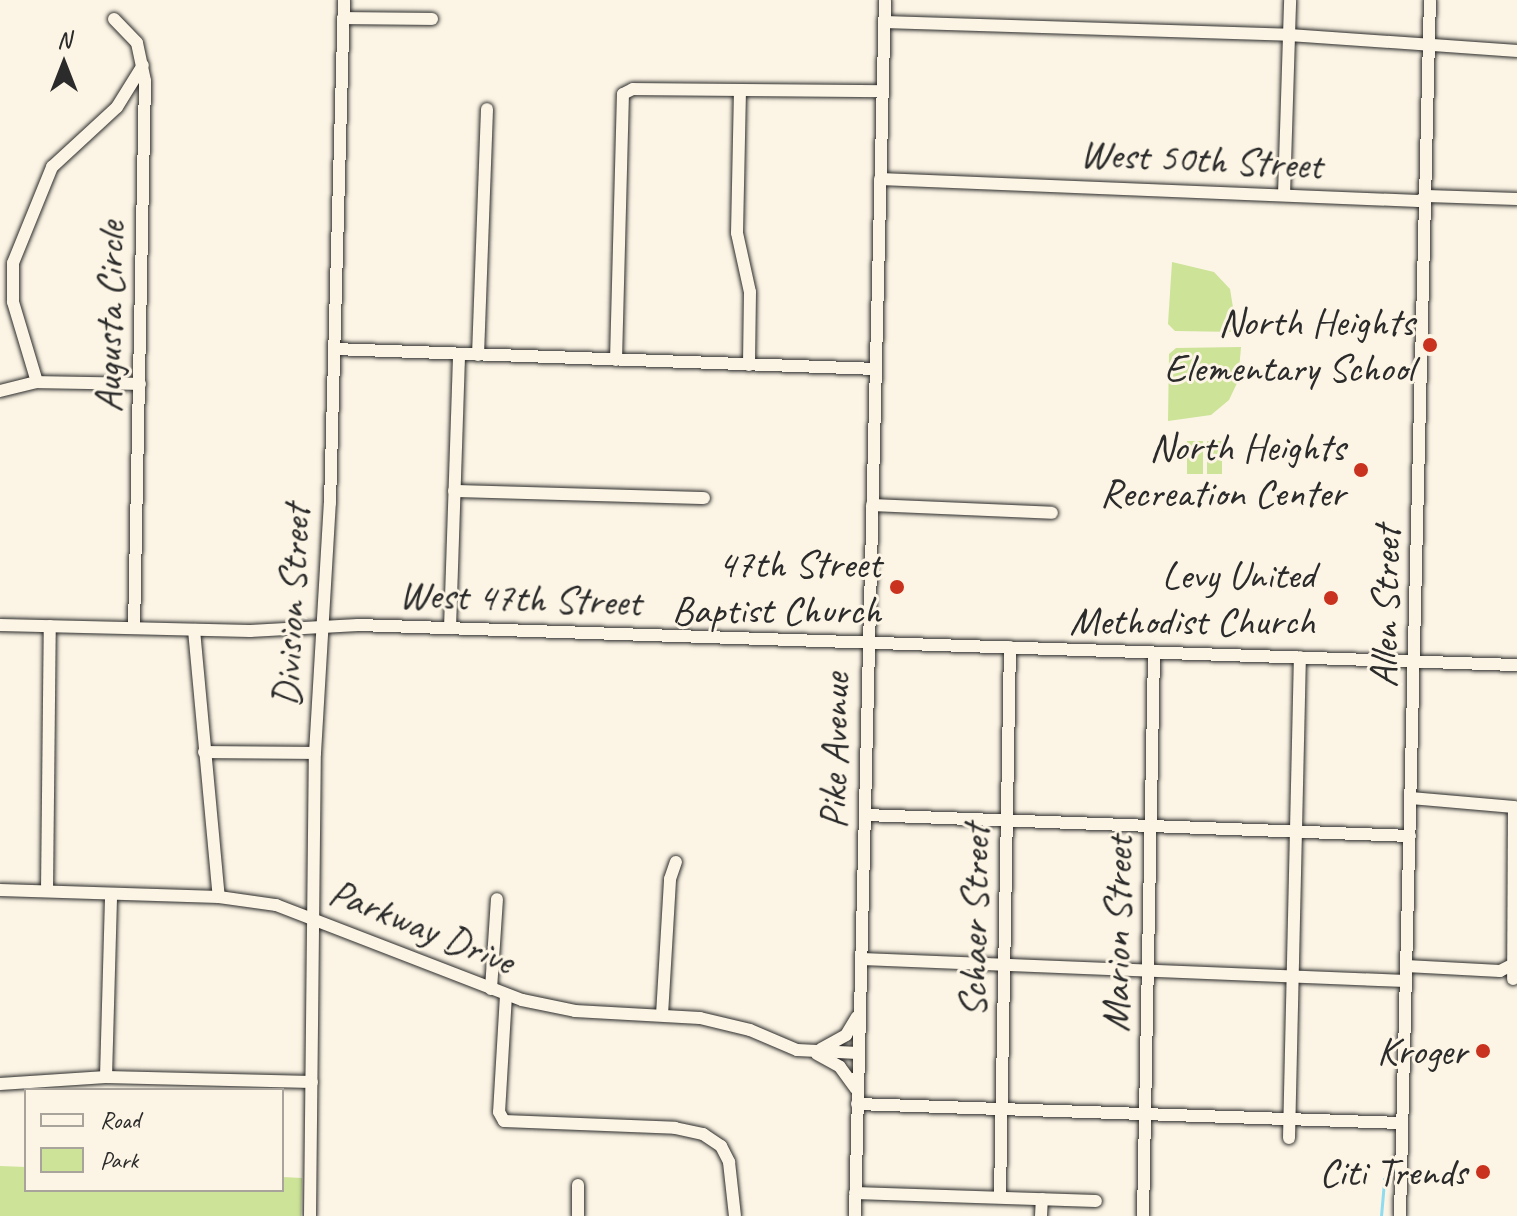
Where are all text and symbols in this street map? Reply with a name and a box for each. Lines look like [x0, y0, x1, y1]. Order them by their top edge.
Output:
north arrow [24, 24, 104, 104]
text: N [57, 26, 71, 54]
street label: West 50th Street [1078, 129, 1324, 189]
street label: Augusta Circle [83, 221, 135, 413]
place label: North Heights Elementary School [1164, 298, 1414, 392]
marker: North Heights Elementary School [1421, 336, 1439, 354]
place label: North Heights Recreation Center [1100, 423, 1345, 517]
marker: North Heights Recreation Center [1352, 461, 1370, 479]
street label: Division Street [262, 504, 320, 708]
street label: Allen Street [1360, 526, 1410, 688]
place label: 47th Street Baptist Church [670, 540, 881, 634]
place label: Levy United Methodist Church [1068, 551, 1315, 645]
street label: West 47th Street [398, 570, 642, 626]
marker: 47th Street Baptist Church [888, 578, 906, 596]
marker: Levy United Methodist Church [1322, 589, 1340, 607]
street label: Pike Avenue [809, 673, 859, 829]
street label: Schaer Street [948, 824, 1000, 1018]
street label: Marion Street [1091, 835, 1143, 1033]
street label: Parkway Drive [322, 867, 522, 985]
place label: Kroger [1377, 1027, 1467, 1075]
marker: Kroger [1474, 1042, 1492, 1060]
legend [24, 1088, 284, 1192]
text: Road [100, 1105, 140, 1135]
text: Park [100, 1145, 138, 1175]
place label: Citi Trends [1320, 1148, 1467, 1196]
marker: Citi Trends [1474, 1163, 1492, 1181]

